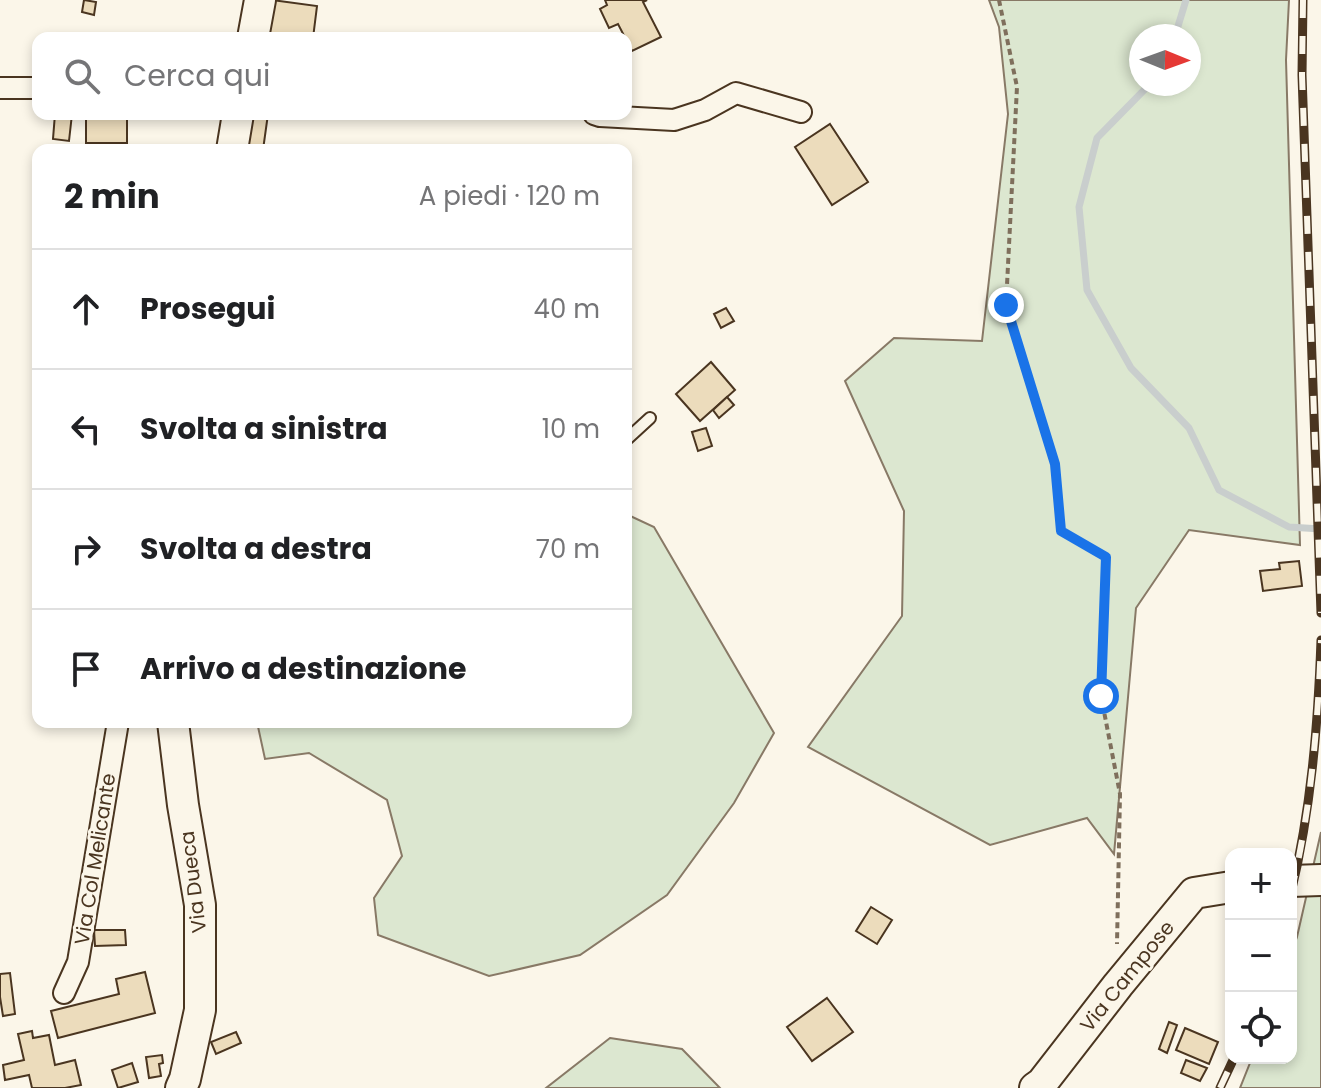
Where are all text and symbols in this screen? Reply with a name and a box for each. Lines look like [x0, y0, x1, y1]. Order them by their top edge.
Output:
north arrow [1129, 24, 1201, 96]
search box [32, 32, 632, 120]
icon: search [60, 54, 104, 98]
text: Cerca qui [124, 54, 270, 97]
text: 2 min [64, 172, 160, 220]
text: A piedi · 120 m [419, 178, 600, 214]
icon: ahead [64, 287, 108, 331]
text: Prosegui [140, 287, 275, 330]
route end [988, 287, 1024, 323]
text: 40 m [534, 291, 600, 327]
icon: left [64, 407, 108, 451]
text: Svolta a sinistra [140, 407, 388, 450]
text: 10 m [542, 411, 600, 447]
icon: right [64, 527, 108, 571]
text: Svolta a destra [140, 527, 372, 570]
text: 70 m [536, 531, 600, 567]
icon: arrive [64, 647, 108, 691]
text: Arrivo a destinazione [140, 647, 466, 690]
route start [1083, 678, 1119, 714]
street label: Via Col Melicante [68, 771, 122, 947]
street label: Via Dueca [173, 830, 213, 934]
map controls [1225, 848, 1297, 1064]
button: + [1225, 848, 1297, 920]
street label: Via Campose [1073, 914, 1181, 1038]
button: − [1225, 920, 1297, 992]
button: locate [1225, 992, 1297, 1064]

